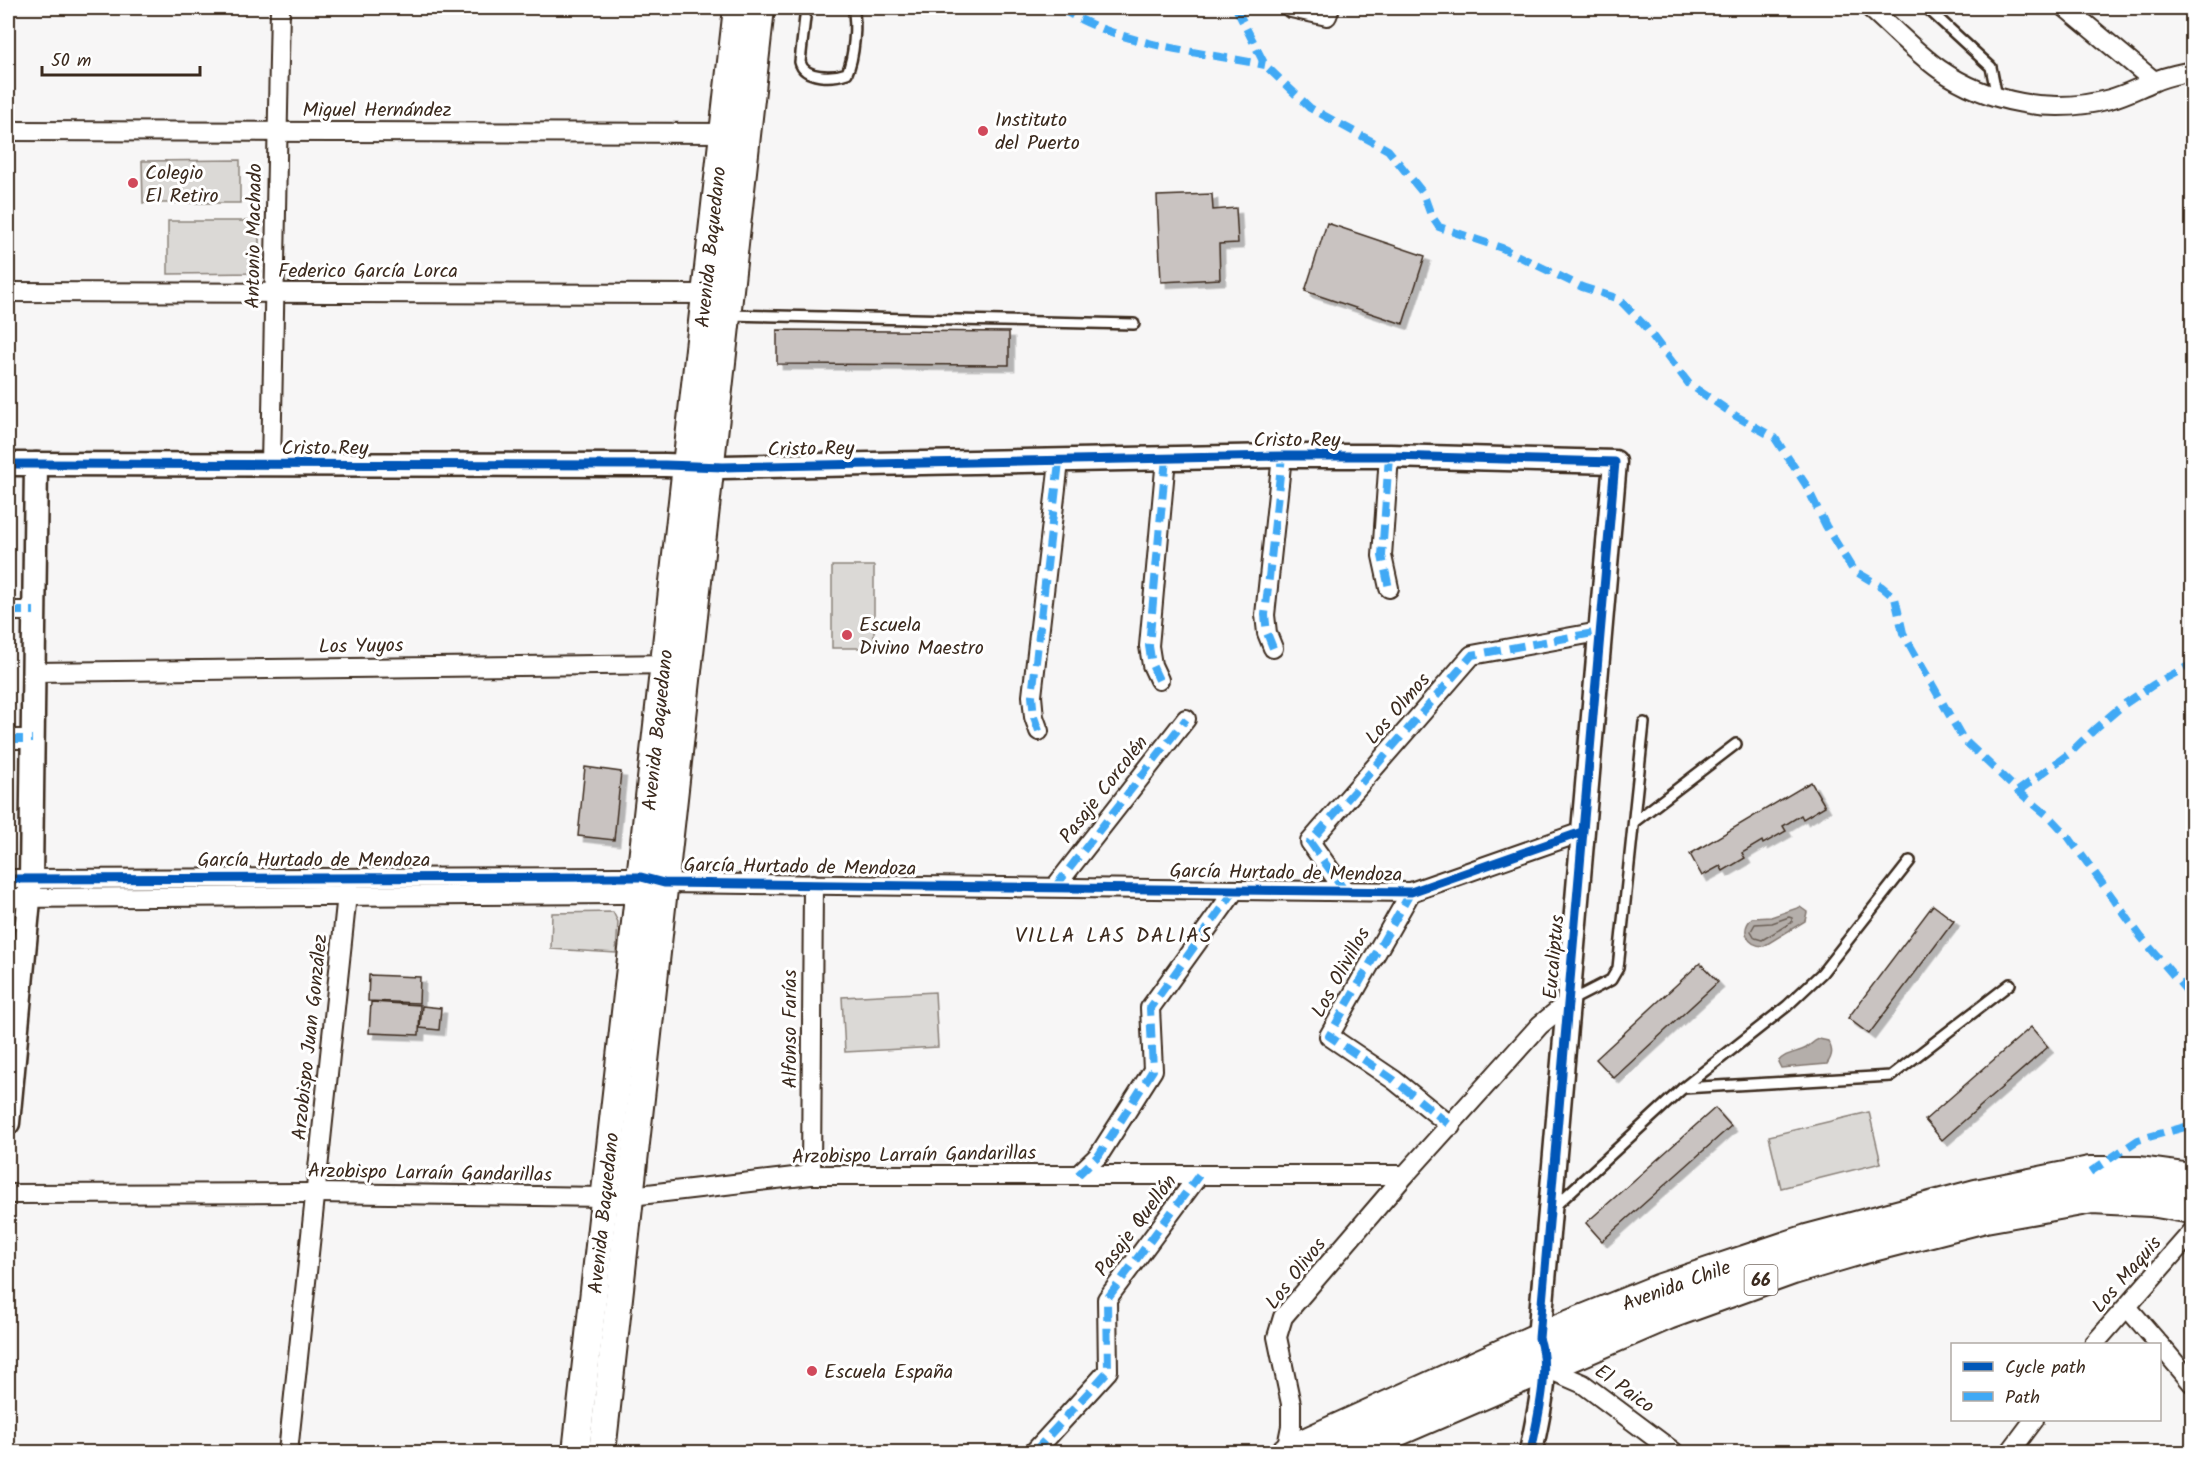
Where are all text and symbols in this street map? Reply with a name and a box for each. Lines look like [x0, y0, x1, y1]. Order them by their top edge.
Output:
scale bar [42, 39, 200, 77]
text: 50 m [51, 47, 91, 76]
street label: Miguel Hernández [302, 95, 452, 127]
place label: Instituto del Puerto [995, 105, 1080, 160]
marker: Instituto del Puerto [976, 124, 990, 138]
place label: Colegio El Retiro [145, 158, 218, 213]
street label: Antonio Machado [238, 163, 272, 309]
street label: Avenida Baquedano [688, 165, 736, 329]
marker: Colegio El Retiro [126, 176, 140, 190]
street label: Federico García Lorca [278, 256, 458, 288]
street label: Cristo Rey [1254, 425, 1341, 457]
street label: Cristo Rey [282, 433, 369, 465]
street label: Cristo Rey [767, 433, 855, 467]
place label: Escuela Divino Maestro [859, 610, 984, 665]
marker: Escuela Divino Maestro [840, 628, 854, 642]
street label: Los Yuyos [318, 630, 404, 664]
street label: Avenida Baquedano [635, 648, 683, 812]
street label: Los Olmos [1358, 666, 1439, 753]
street label: Pasaje Corcolén [1052, 729, 1157, 851]
street label: García Hurtado de Mendoza [198, 845, 430, 877]
street label: García Hurtado de Mendoza [683, 850, 917, 886]
street label: García Hurtado de Mendoza [1169, 856, 1403, 892]
street label: Eucaliptus [1535, 913, 1575, 1001]
district label: VILLA LAS DALIAS [1015, 920, 1213, 953]
street label: Los Olivillos [1304, 921, 1380, 1024]
street label: Arzobispo Juan González [284, 932, 338, 1142]
street label: Alfonso Farías [775, 969, 807, 1089]
street label: Avenida Baquedano [581, 1131, 629, 1295]
street label: Arzobispo Larraín Gandarillas [792, 1138, 1037, 1174]
street label: Arzobispo Larraín Gandarillas [308, 1156, 553, 1192]
street label: Pasaje Quellón [1087, 1168, 1186, 1284]
street label: Los Maquis [2085, 1229, 2171, 1321]
street label: Los Olivos [1258, 1231, 1335, 1317]
street label: Avenida Chile [1618, 1252, 1736, 1321]
road number: 66 [1744, 1265, 1778, 1295]
legend [1951, 1343, 2161, 1421]
text: Cycle path [2005, 1354, 2086, 1383]
place label: Escuela España [824, 1357, 953, 1389]
street label: El Paico [1587, 1357, 1661, 1422]
marker: Escuela España [805, 1364, 819, 1378]
text: Path [2005, 1384, 2040, 1413]

